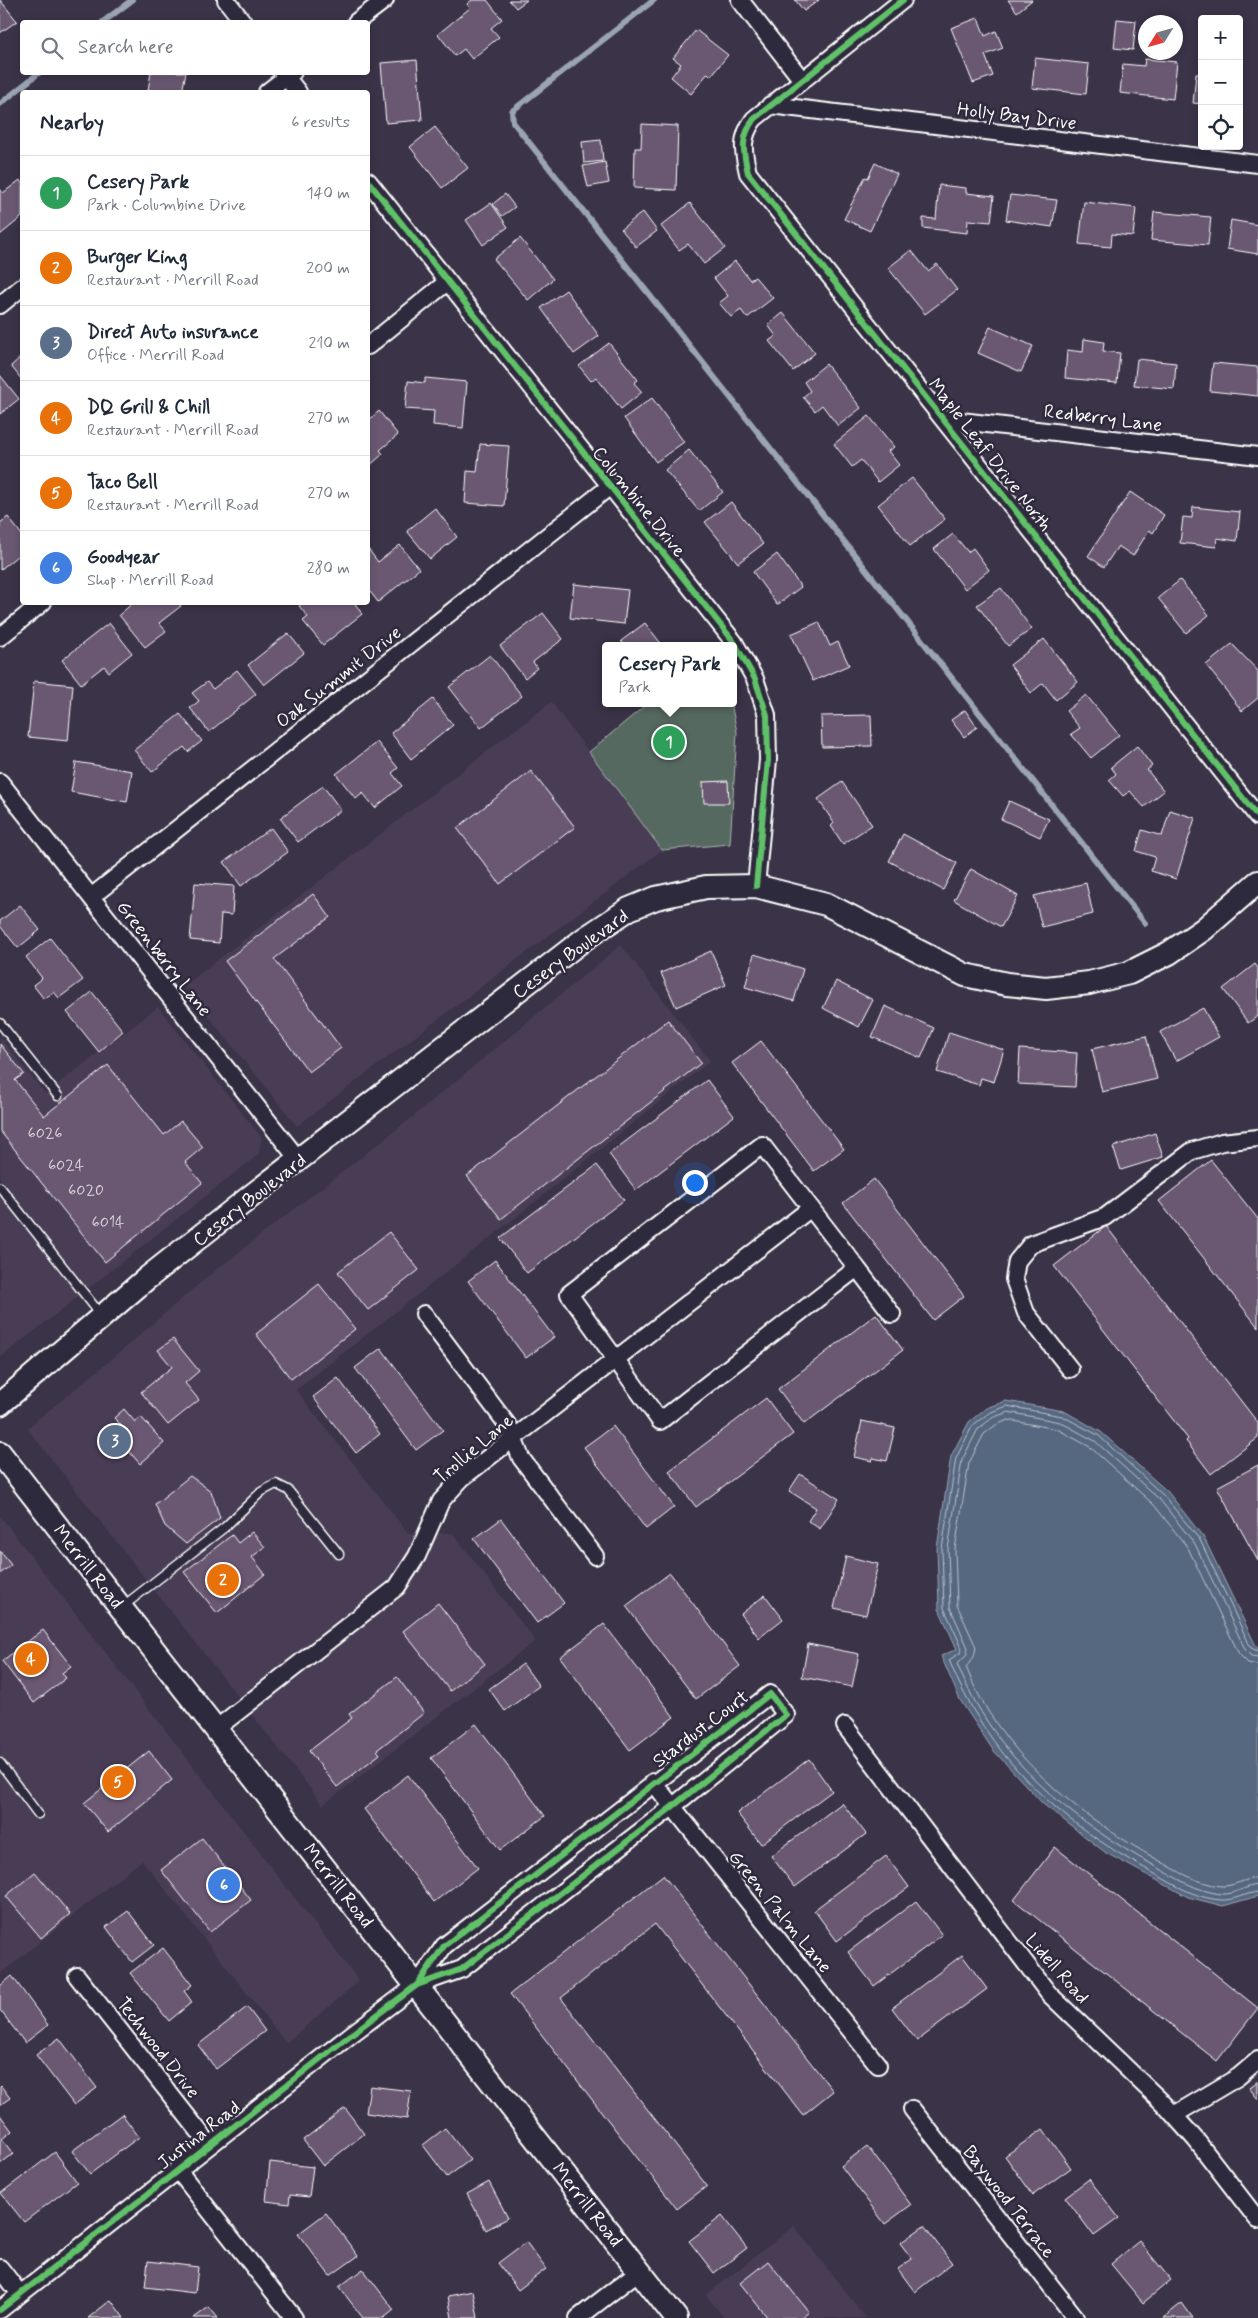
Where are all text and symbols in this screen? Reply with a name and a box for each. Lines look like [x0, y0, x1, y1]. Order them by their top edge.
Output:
north arrow [1138, 15, 1183, 60]
map controls [1198, 15, 1243, 150]
button: + [1198, 15, 1243, 60]
search box [20, 20, 370, 75]
icon: search [38, 34, 66, 62]
text: Search here [78, 35, 174, 60]
button: − [1198, 60, 1243, 105]
street label: Holly Bay Drive [956, 97, 1078, 137]
button: locate [1198, 105, 1243, 150]
text: Nearby [40, 109, 104, 137]
text: 6 results [291, 112, 350, 133]
text: Cesery Park [87, 170, 189, 195]
text: 1 [52, 183, 60, 204]
text: 140 m [306, 183, 350, 204]
text: Park · Columbine Drive [87, 195, 246, 216]
text: Burger King [87, 245, 188, 270]
text: 2 [52, 258, 60, 279]
text: 200 m [306, 258, 350, 279]
text: Restaurant · Merrill Road [87, 270, 259, 291]
text: Direct Auto insurance [87, 320, 259, 345]
text: 3 [52, 333, 60, 354]
text: 210 m [309, 333, 350, 354]
text: Office · Merrill Road [87, 345, 224, 366]
street label: Maple Leaf Drive North [922, 373, 1058, 537]
text: DQ Grill & Chill [87, 395, 210, 420]
street label: Redberry Lane [1042, 399, 1163, 438]
text: 4 [51, 408, 61, 429]
text: 270 m [307, 408, 350, 429]
text: Restaurant · Merrill Road [87, 420, 259, 441]
street label: Columbine Drive [586, 441, 692, 563]
text: Taco Bell [87, 470, 158, 495]
text: 5 [51, 483, 61, 504]
text: 270 m [307, 483, 350, 504]
text: Restaurant · Merrill Road [87, 495, 259, 516]
text: Goodyear [87, 545, 160, 570]
text: 6 [52, 558, 60, 579]
text: 280 m [307, 558, 350, 579]
text: Shop · Merrill Road [87, 570, 214, 591]
street label: Oak Summit Drive [271, 620, 407, 734]
popup [602, 642, 737, 707]
text: Cesery Park [619, 652, 720, 677]
text: Park [619, 677, 650, 698]
pin: 1 [653, 723, 685, 761]
street label: Greenberry Lane [111, 896, 217, 1022]
street label: Cesery Boulevard [508, 904, 635, 1006]
house number: 6026 [27, 1123, 63, 1144]
street label: Cesery Boulevard [188, 1148, 313, 1253]
house number: 6024 [48, 1155, 84, 1176]
your location [682, 1170, 708, 1196]
house number: 6020 [68, 1180, 104, 1201]
house number: 6014 [92, 1212, 124, 1233]
street label: Trollie Lane [429, 1408, 519, 1490]
pin: 3 [99, 1422, 131, 1460]
street label: Merrill Road [47, 1519, 129, 1614]
pin: 2 [207, 1561, 239, 1599]
pin: 4 [15, 1640, 47, 1678]
street label: Stardust Court [648, 1685, 754, 1774]
pin: 5 [102, 1763, 134, 1801]
street label: Merrill Road [297, 1838, 379, 1933]
street label: Green Palm Lane [723, 1845, 837, 1978]
pin: 6 [208, 1866, 240, 1904]
street label: Lidell Road [1019, 1928, 1094, 2010]
street label: Techwood Drive [110, 1992, 205, 2104]
street label: Justina Road [152, 2095, 246, 2175]
street label: Baywood Terrace [957, 2140, 1061, 2264]
street label: Merrill Road [546, 2157, 628, 2252]

